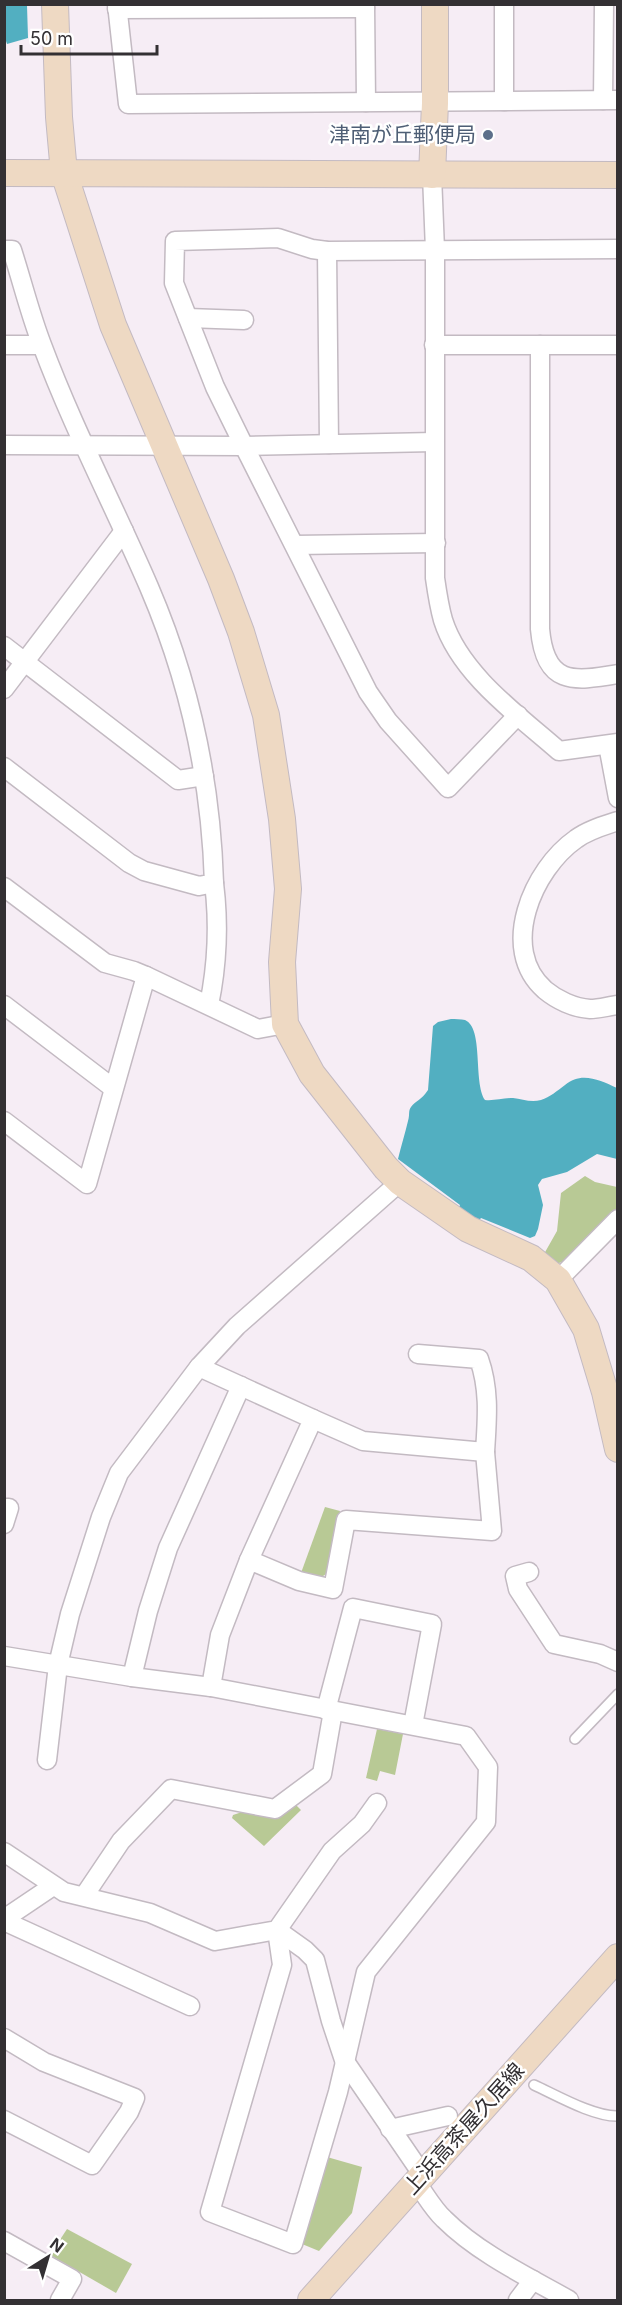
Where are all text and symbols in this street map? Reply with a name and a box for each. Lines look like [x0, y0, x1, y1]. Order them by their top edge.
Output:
scale bar [21, 18, 158, 56]
text: 50 m [30, 28, 73, 49]
place label: 津南が丘郵便局 [329, 122, 476, 147]
marker: 津南が丘郵便局 [481, 128, 495, 142]
street label: 上浜高茶屋久居線 [398, 2058, 529, 2199]
north arrow [18, 2227, 78, 2287]
text: N [46, 2233, 68, 2257]

